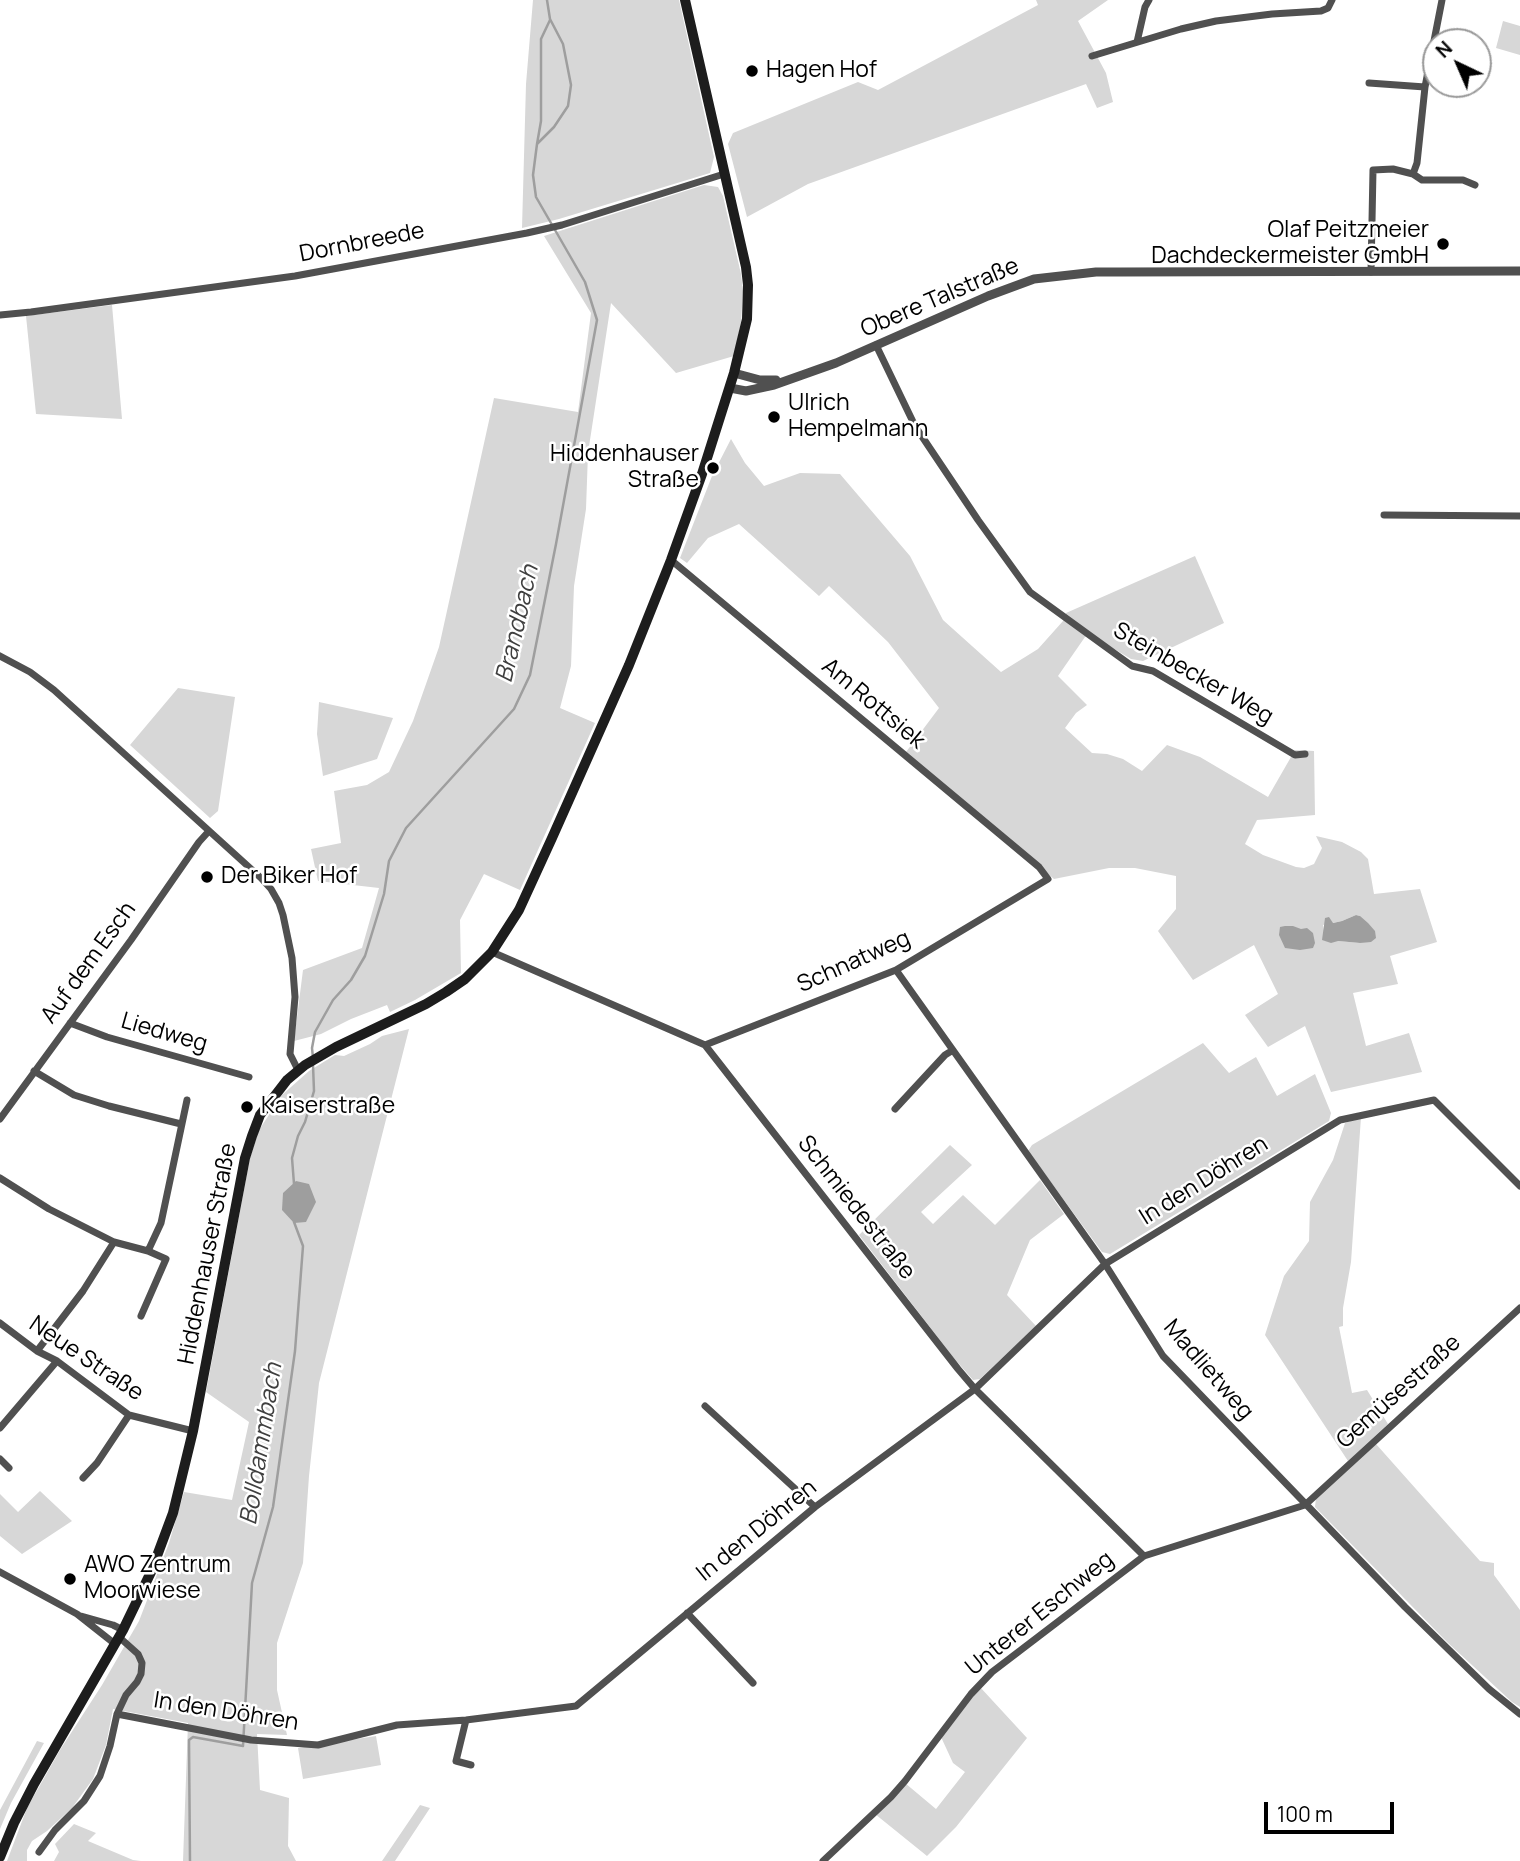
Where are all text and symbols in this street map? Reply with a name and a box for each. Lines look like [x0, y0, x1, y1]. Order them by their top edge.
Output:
north arrow [1422, 28, 1492, 98]
text: N [1430, 35, 1458, 63]
place label: Hagen Hof [766, 57, 877, 85]
marker: Hagen Hof [744, 63, 760, 79]
street label: Dornbreede [297, 217, 427, 269]
place label: Olaf Peitzmeier Dachdeckermeister GmbH [1151, 217, 1429, 271]
marker: Olaf Peitzmeier Dachdeckermeister GmbH [1435, 236, 1451, 252]
street label: Obere Talstraße [857, 252, 1023, 344]
place label: Ulrich Hempelmann [788, 390, 928, 444]
marker: Ulrich Hempelmann [766, 409, 782, 425]
place label: Hiddenhauser Straße [550, 441, 699, 495]
marker: Hiddenhauser Straße [705, 460, 721, 476]
water label: Brandbach [491, 562, 545, 686]
street label: Steinbecker Weg [1108, 617, 1278, 731]
street label: Am Rottsiek [816, 653, 930, 755]
place label: Der Biker Hof [221, 863, 357, 891]
marker: Der Biker Hof [199, 869, 215, 885]
street label: Auf dem Esch [36, 897, 142, 1029]
street label: Schnatweg [793, 925, 915, 999]
street label: Liedweg [118, 1008, 210, 1058]
place label: Kaiserstraße [261, 1093, 395, 1121]
marker: Kaiserstraße [239, 1099, 255, 1115]
street label: Schmiedestraße [791, 1131, 921, 1285]
street label: In den Döhren [1135, 1131, 1273, 1231]
street label: Hiddenhauser Straße [173, 1141, 243, 1367]
street label: Neue Straße [24, 1311, 148, 1407]
street label: Madlietweg [1157, 1314, 1259, 1426]
street label: Gemüsestraße [1331, 1329, 1467, 1455]
water label: Bolldammbach [235, 1361, 289, 1527]
street label: In den Döhren [692, 1474, 822, 1588]
street label: Unterer Eschweg [961, 1546, 1119, 1682]
place label: AWO Zentrum Moorwiese [84, 1552, 231, 1606]
marker: AWO Zentrum Moorwiese [62, 1571, 78, 1587]
street label: In den Döhren [152, 1687, 300, 1737]
scale bar [1268, 1787, 1398, 1831]
text: 100 m [1277, 1800, 1333, 1828]

